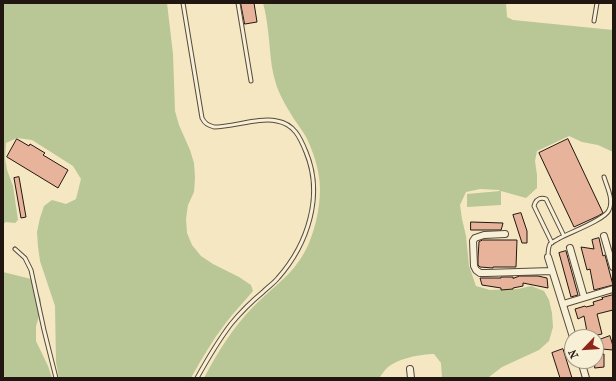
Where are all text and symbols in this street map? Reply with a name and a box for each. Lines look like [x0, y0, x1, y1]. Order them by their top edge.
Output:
north arrow [564, 329, 604, 369]
text: N [566, 347, 581, 360]

